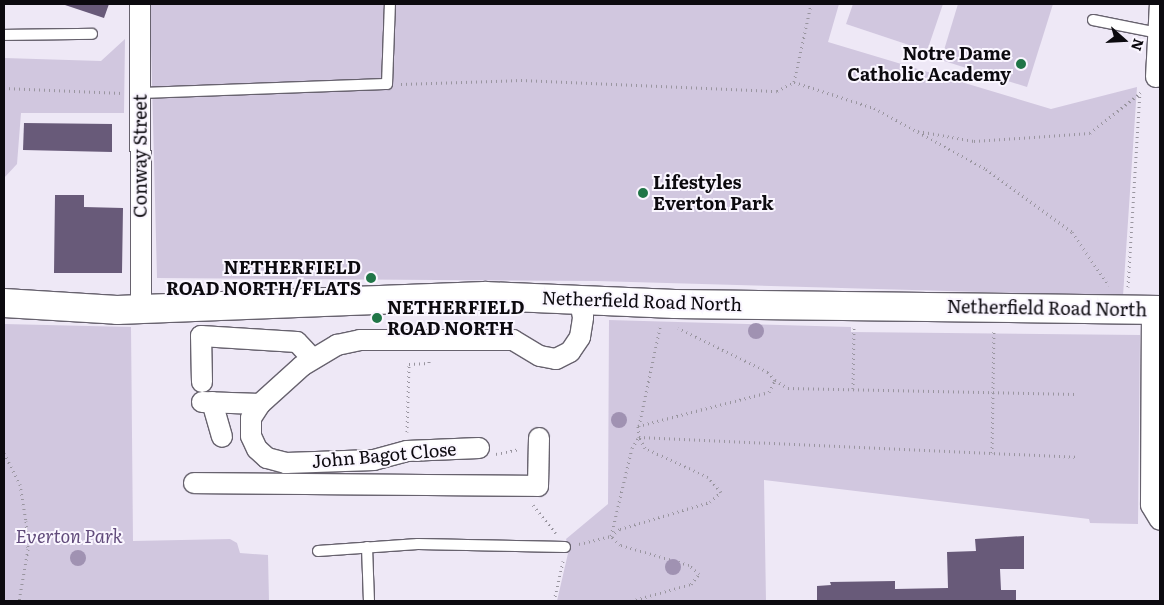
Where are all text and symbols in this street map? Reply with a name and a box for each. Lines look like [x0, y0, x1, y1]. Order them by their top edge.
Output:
north arrow [1099, 15, 1149, 65]
text: N [1127, 36, 1150, 54]
place label: Notre Dame Catholic Academy [847, 43, 1011, 86]
marker: Notre Dame Catholic Academy [1015, 58, 1027, 70]
street label: Conway Street [129, 94, 151, 218]
place label: Lifestyles Everton Park [653, 172, 774, 214]
marker: Lifestyles Everton Park [637, 187, 649, 199]
place label: NETHERFIELD ROAD NORTH/FLATS [166, 257, 361, 300]
marker: NETHERFIELD ROAD NORTH/FLATS [365, 272, 377, 284]
street label: Netherfield Road North [541, 287, 743, 315]
street label: Netherfield Road North [947, 295, 1147, 321]
place label: NETHERFIELD ROAD NORTH [387, 297, 524, 340]
marker: NETHERFIELD ROAD NORTH [371, 312, 383, 324]
street label: John Bagot Close [311, 438, 457, 472]
park label: Everton Park [15, 525, 123, 547]

